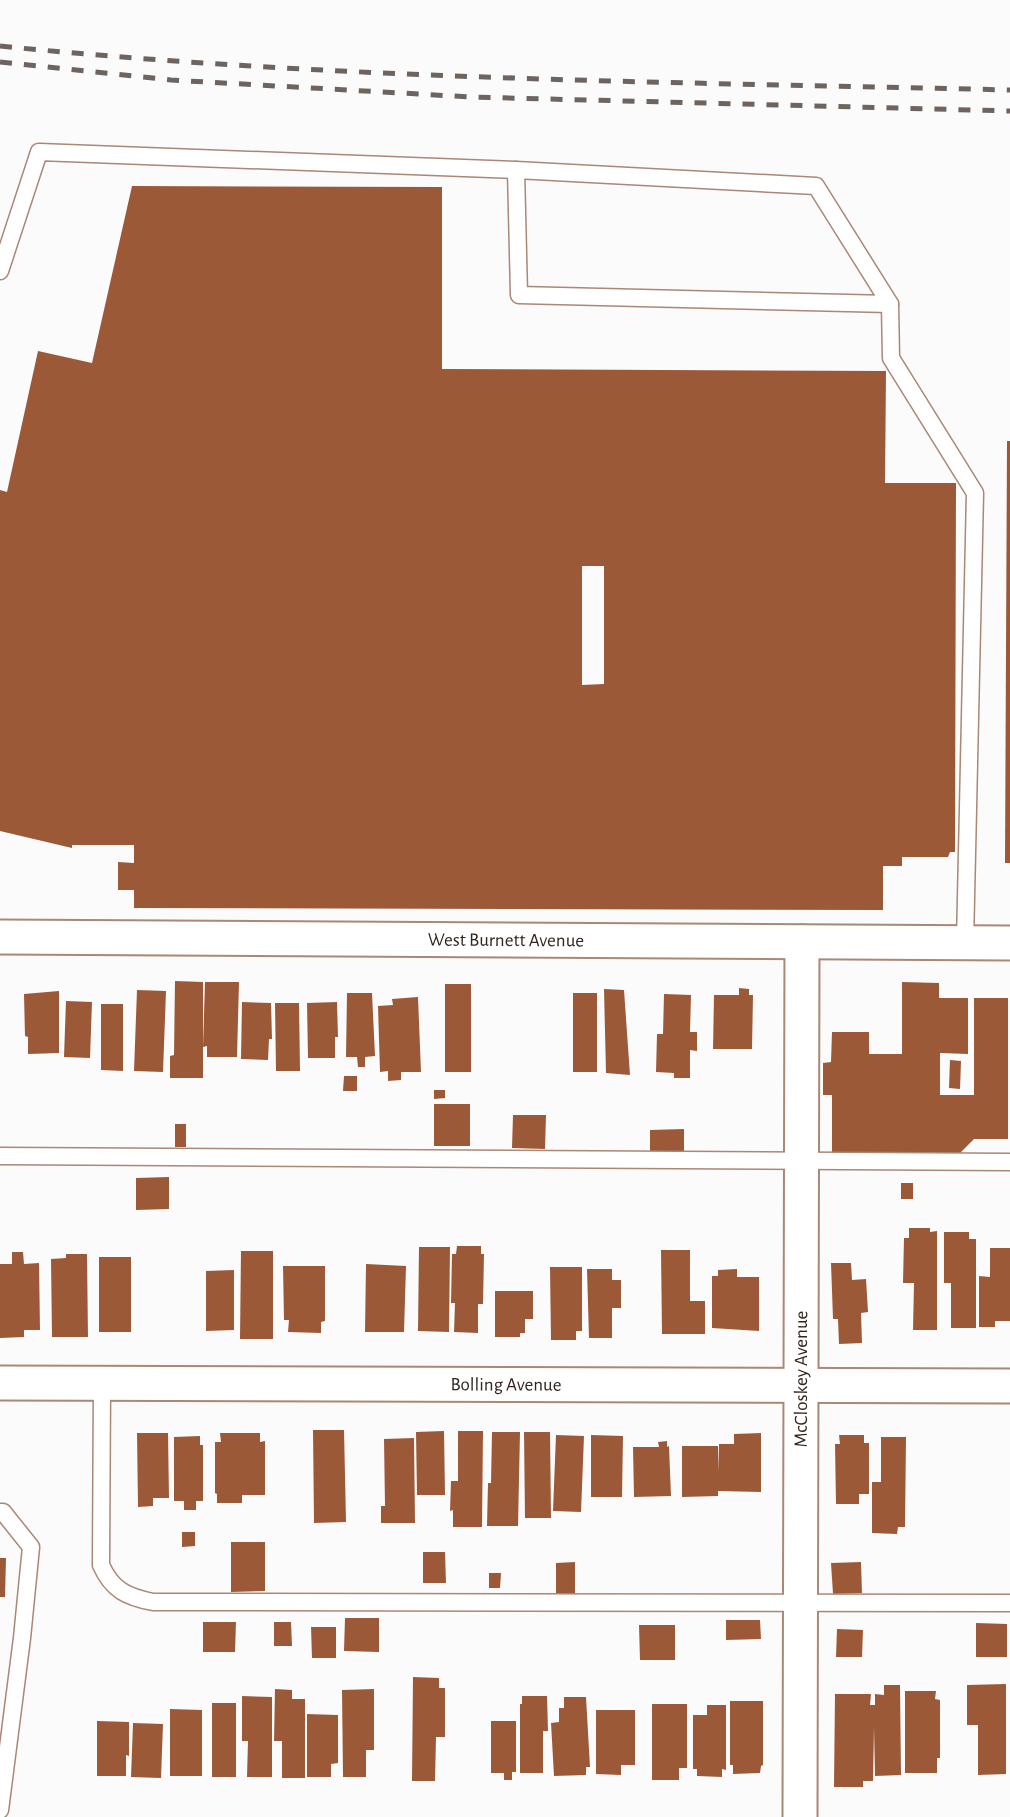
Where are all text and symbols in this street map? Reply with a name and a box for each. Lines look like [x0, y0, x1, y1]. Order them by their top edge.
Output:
street label: West Burnett Avenue [428, 930, 584, 950]
street label: McCloskey Avenue [791, 1311, 811, 1447]
street label: Bolling Avenue [450, 1375, 562, 1394]

